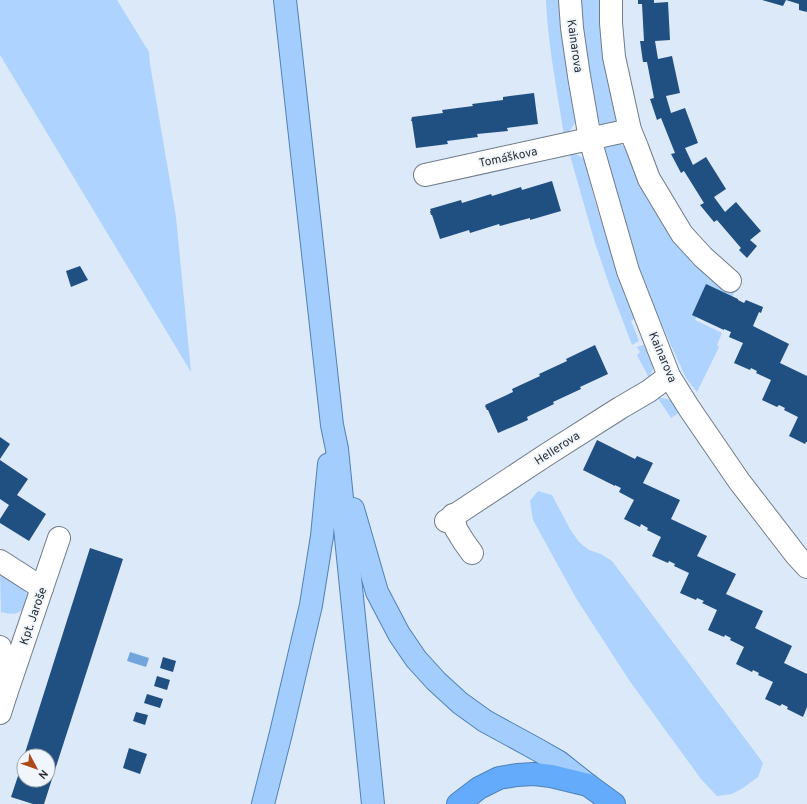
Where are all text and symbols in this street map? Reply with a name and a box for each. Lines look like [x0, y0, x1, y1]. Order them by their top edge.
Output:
street label: Kainarova [562, 18, 586, 74]
street label: Tomáškova [477, 144, 539, 172]
street label: Kainarova [644, 330, 680, 385]
street label: Hellerova [532, 428, 583, 469]
street label: Kpt. Jaroše [17, 585, 51, 647]
north arrow [16, 748, 56, 788]
text: N [35, 766, 51, 781]

